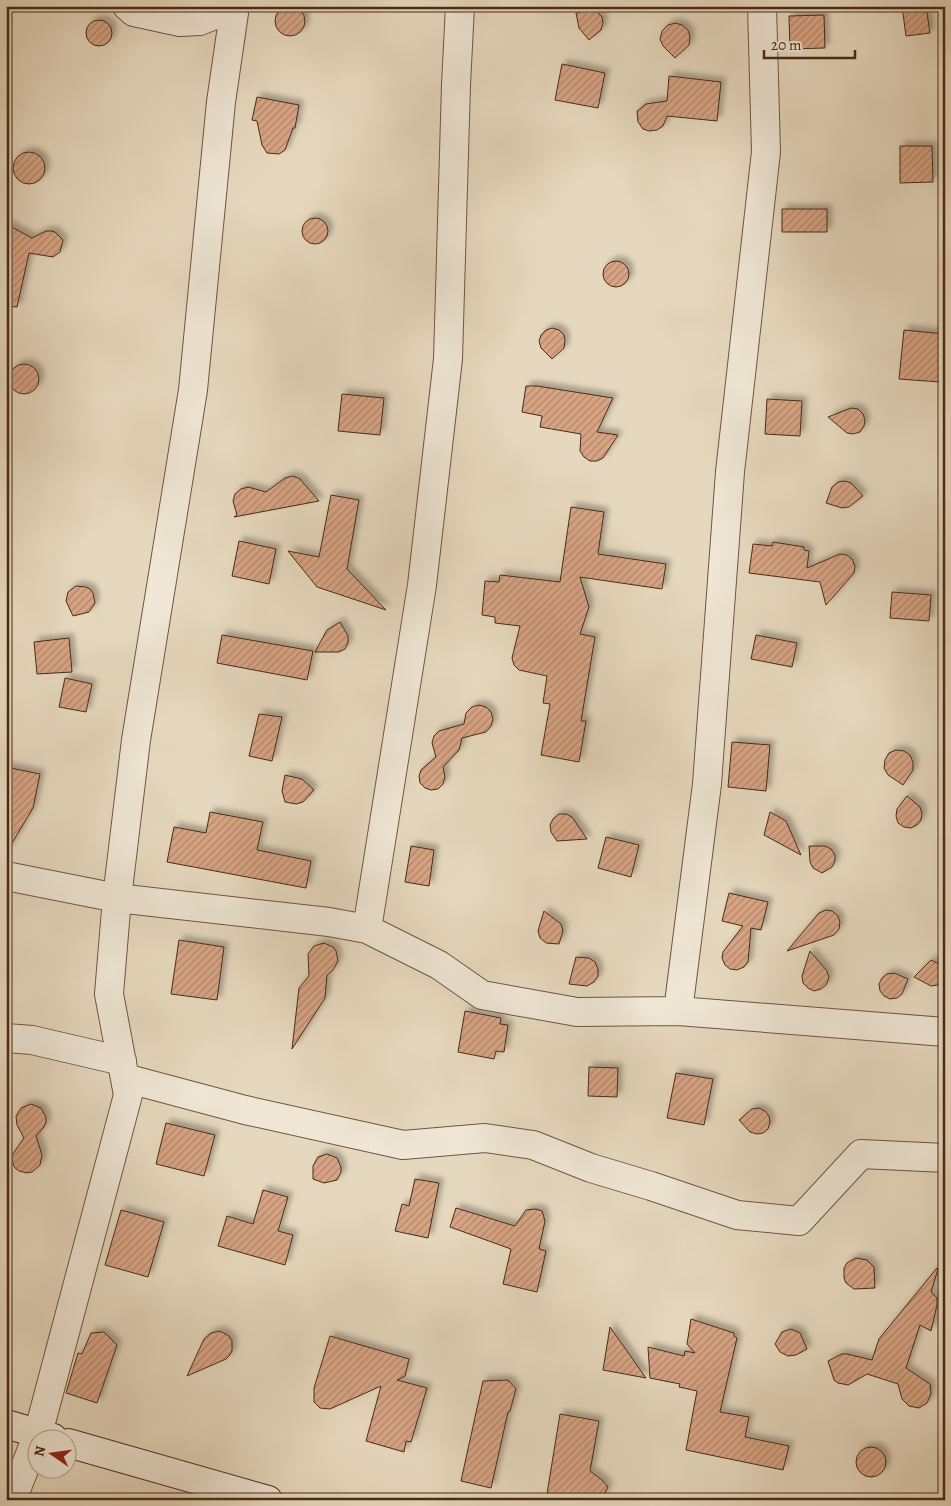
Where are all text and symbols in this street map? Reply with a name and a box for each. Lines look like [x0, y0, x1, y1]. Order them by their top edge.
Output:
scale bar [764, 28, 855, 60]
text: 20 m [771, 35, 802, 55]
north arrow [28, 1428, 78, 1478]
text: N [29, 1444, 50, 1458]

